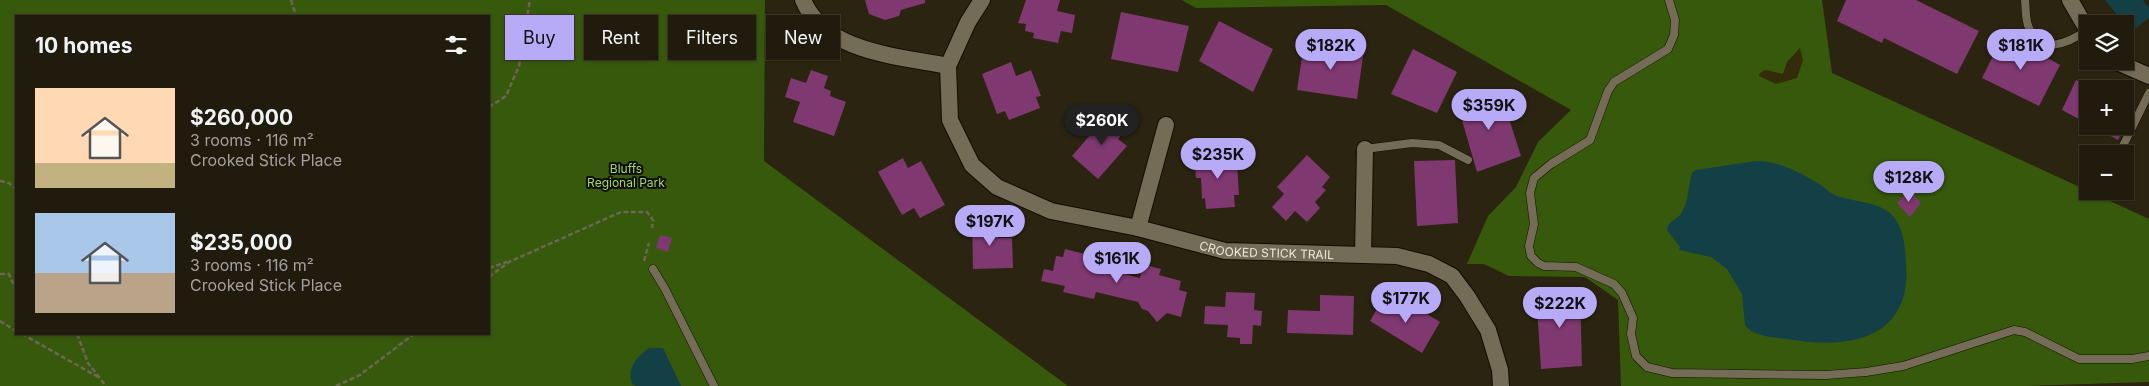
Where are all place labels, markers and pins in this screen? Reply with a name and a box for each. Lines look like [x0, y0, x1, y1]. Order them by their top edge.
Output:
pin: $182K [1296, 28, 1366, 71]
pin: $181K [1986, 28, 2056, 71]
pin: $359K [1454, 88, 1524, 131]
pin: $260K [1067, 104, 1137, 146]
pin: $235K [1183, 138, 1253, 180]
pin: $128K [1874, 160, 1944, 203]
pin: $197K [955, 204, 1025, 247]
pin: $161K [1082, 242, 1152, 284]
pin: $177K [1371, 282, 1441, 324]
pin: $222K [1525, 286, 1595, 329]

